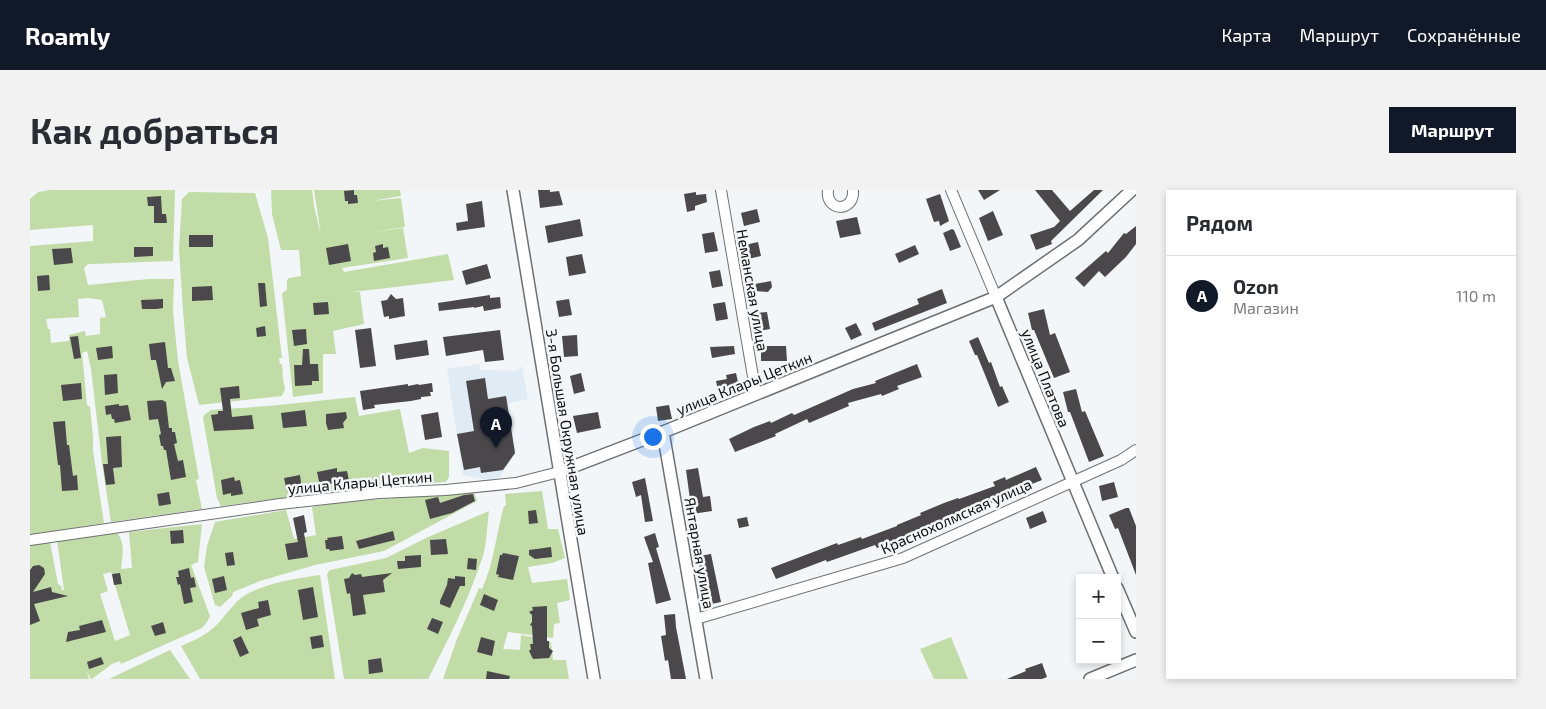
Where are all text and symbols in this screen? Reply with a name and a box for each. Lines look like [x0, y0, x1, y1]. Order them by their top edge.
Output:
text: Roamly [25, 21, 110, 50]
text: Карта [1221, 24, 1271, 46]
text: Маршрут [1299, 24, 1379, 46]
text: Сохранённые [1407, 24, 1521, 46]
button: Маршрут [1389, 107, 1516, 153]
text: Как добраться [30, 109, 279, 151]
text: Рядом [1186, 210, 1253, 235]
street label: Неманская улица [732, 228, 773, 353]
text: Ozon [1233, 275, 1279, 298]
text: A [1197, 286, 1207, 305]
text: 110 m [1456, 286, 1496, 305]
text: Магазин [1233, 298, 1299, 317]
street label: улица Платова [1017, 326, 1074, 430]
street label: 3-я Большая Окружная улица [542, 327, 593, 537]
street label: улица Клары Цеткин [673, 348, 815, 419]
pin: A [480, 407, 512, 448]
your location [640, 424, 666, 450]
street label: улица Клары Цеткин [287, 467, 433, 498]
street label: Краснохолмская улица [878, 475, 1035, 558]
street label: Янтарная улица [680, 496, 719, 610]
map controls [1076, 574, 1121, 664]
button: + [1076, 574, 1121, 619]
button: − [1076, 619, 1121, 664]

